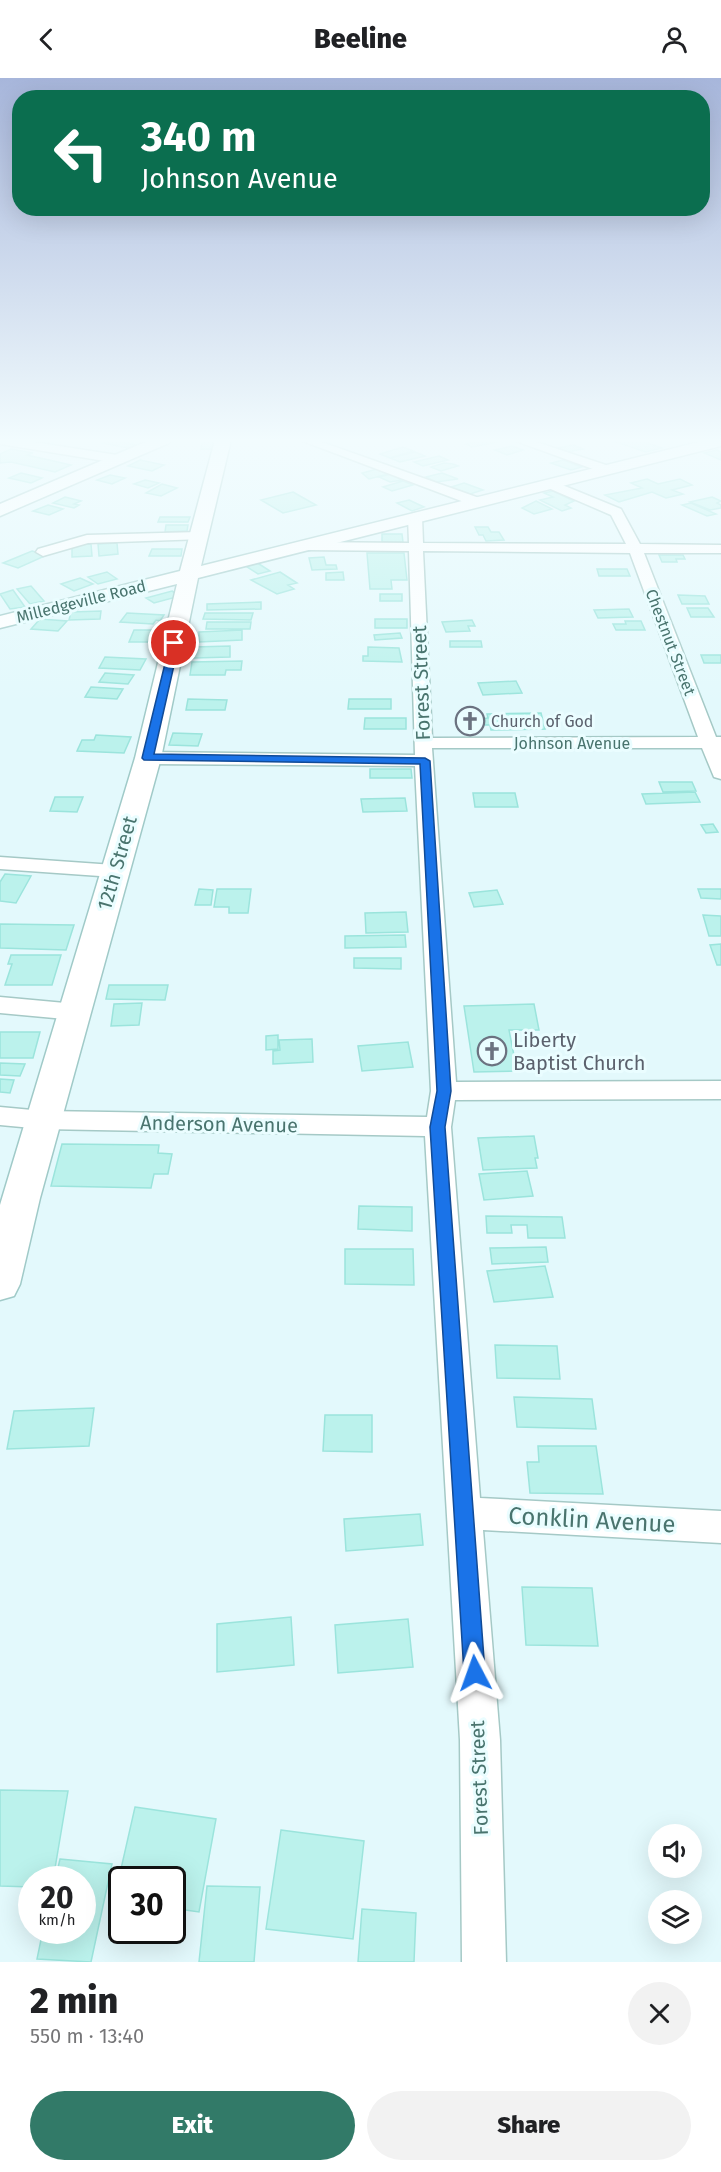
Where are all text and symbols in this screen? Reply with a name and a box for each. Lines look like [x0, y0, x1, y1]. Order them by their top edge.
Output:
icon: back [30, 23, 63, 56]
text: Beeline [314, 23, 407, 55]
icon: person [658, 23, 691, 56]
text: 340 m [141, 112, 257, 162]
icon: left [42, 114, 120, 192]
text: Johnson Avenue [141, 163, 338, 195]
street label: Milledgeville Road [14, 576, 148, 627]
street label: Chestnut Street [642, 586, 700, 698]
pin [148, 617, 199, 668]
street label: Forest Street [407, 624, 435, 741]
icon: arrive [157, 626, 190, 659]
church icon: Church of God [454, 705, 486, 737]
place label: Church of God [491, 712, 593, 731]
street label: Johnson Avenue [514, 734, 630, 753]
street label: 12th Street [92, 812, 142, 913]
place label: Liberty Baptist Church [513, 1028, 645, 1075]
church icon: Liberty Baptist Church [476, 1035, 508, 1067]
street label: Anderson Avenue [140, 1111, 298, 1137]
street label: Conklin Avenue [508, 1502, 676, 1538]
position arrow [443, 1641, 507, 1705]
street label: Forest Street [465, 1719, 493, 1836]
map controls [648, 1824, 702, 1944]
button: sound [648, 1824, 702, 1878]
speed limit sign: 30 [108, 1866, 186, 1944]
text: 20 [40, 1880, 74, 1916]
button: layers [648, 1890, 702, 1944]
text: km/h [38, 1911, 76, 1929]
text: 2 min [30, 1979, 118, 2023]
button: close [628, 1982, 691, 2045]
text: 550 m · 13:40 [30, 2024, 144, 2048]
button: Exit [30, 2091, 355, 2160]
button: Share [367, 2091, 691, 2160]

